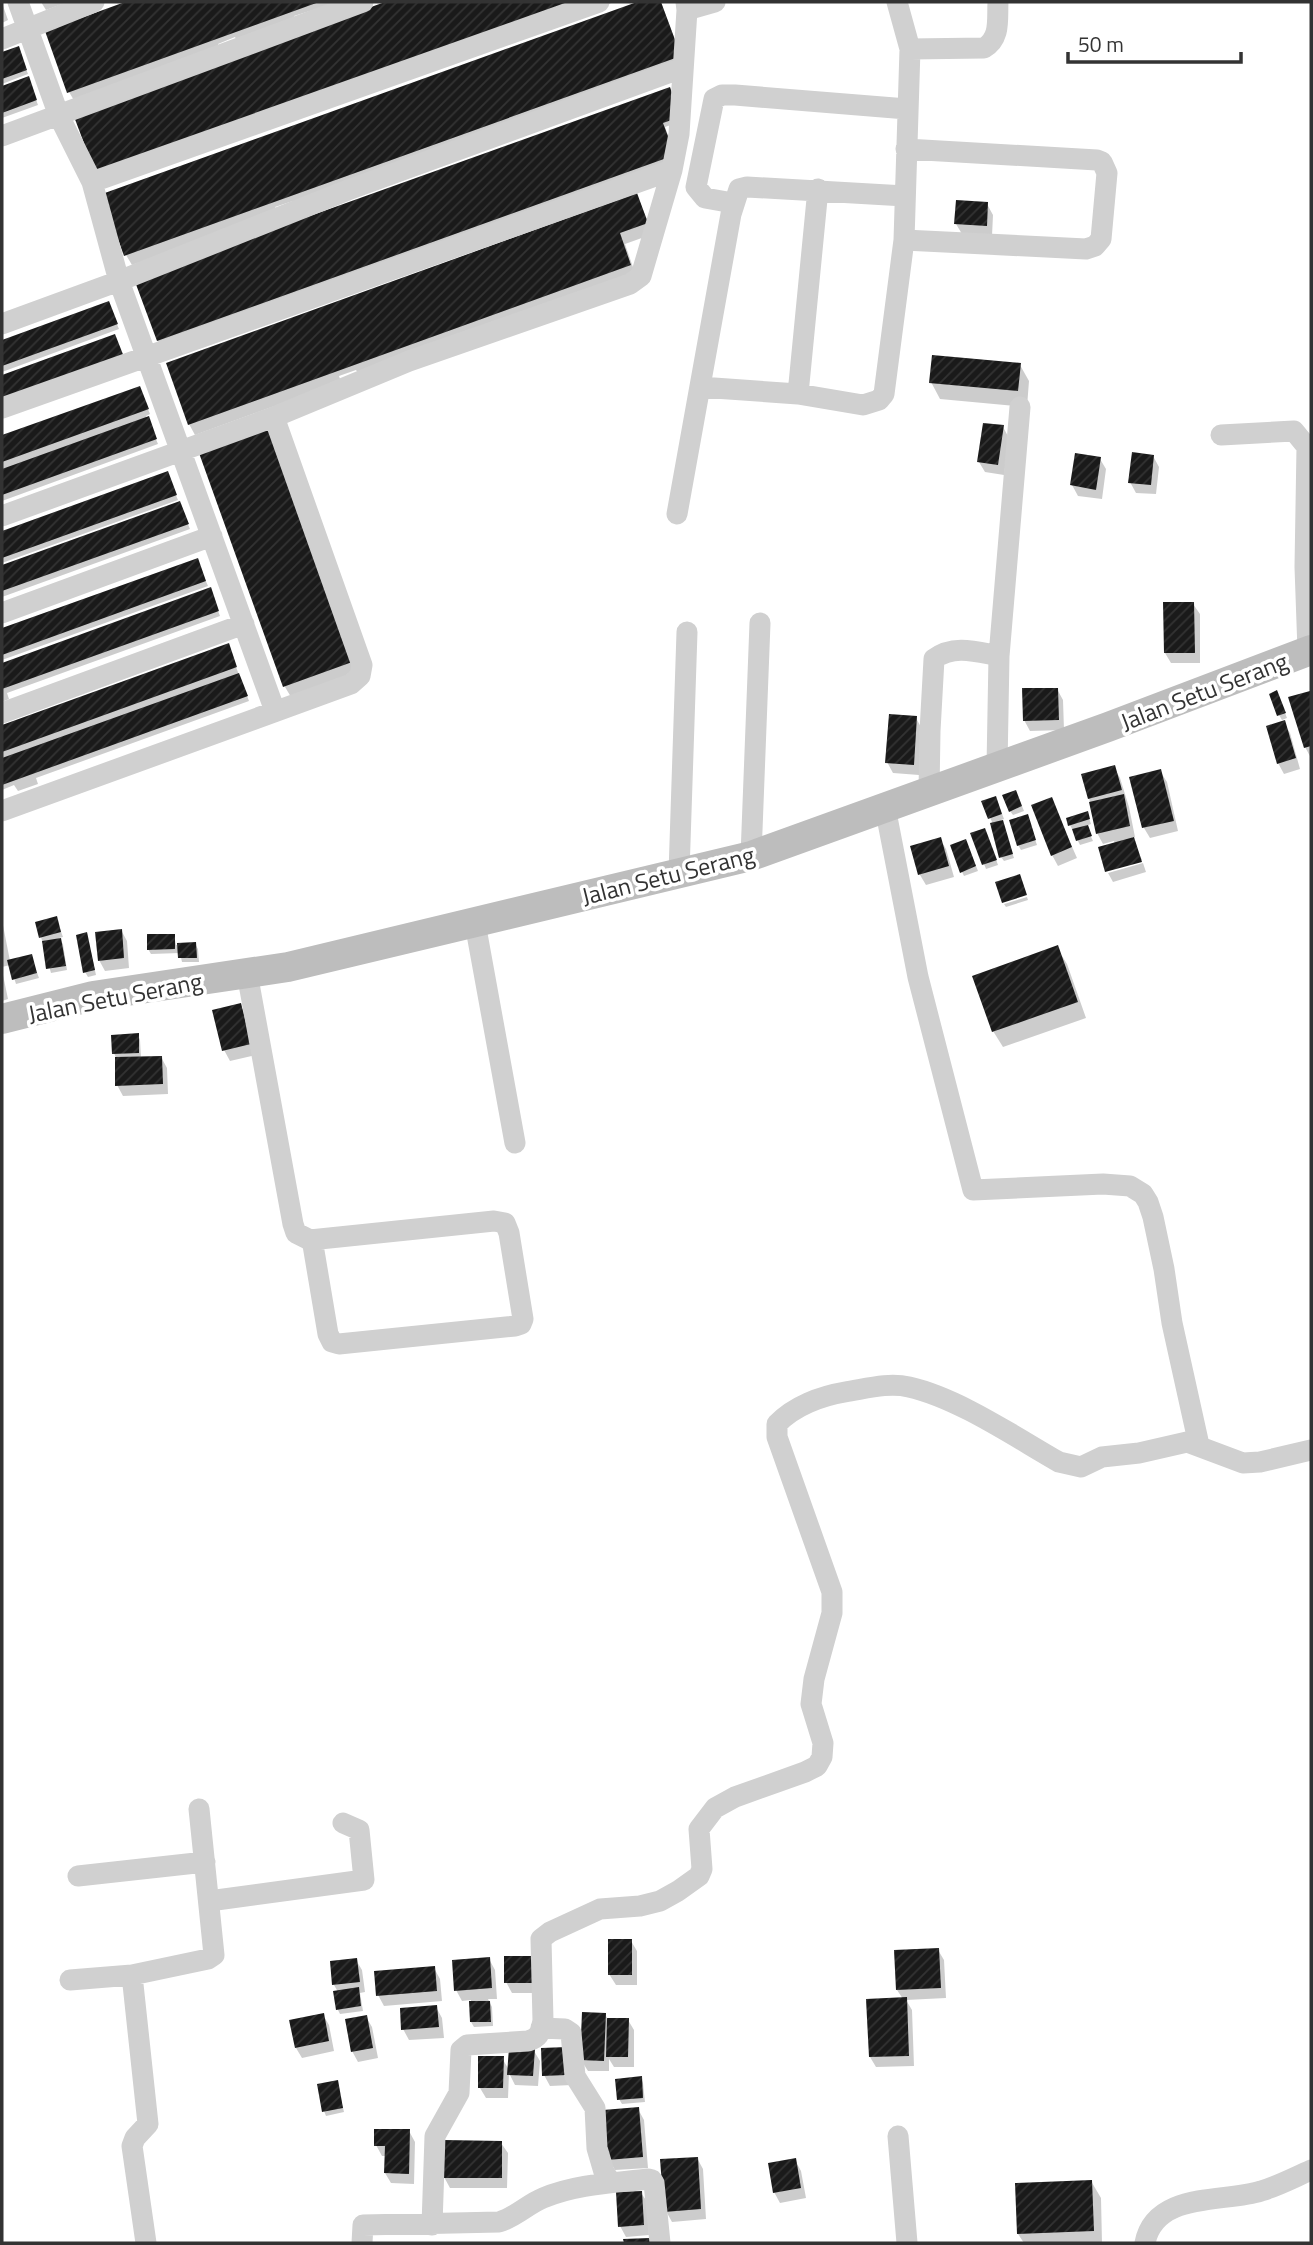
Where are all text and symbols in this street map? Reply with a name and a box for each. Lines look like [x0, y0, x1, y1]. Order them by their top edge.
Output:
scale bar [1068, 21, 1241, 65]
text: 50 m [1078, 28, 1124, 60]
street label: Jalan Setu Serang [1115, 642, 1293, 740]
street label: Jalan Setu Serang [578, 836, 758, 914]
street label: Jalan Setu Serang [25, 962, 205, 1032]

